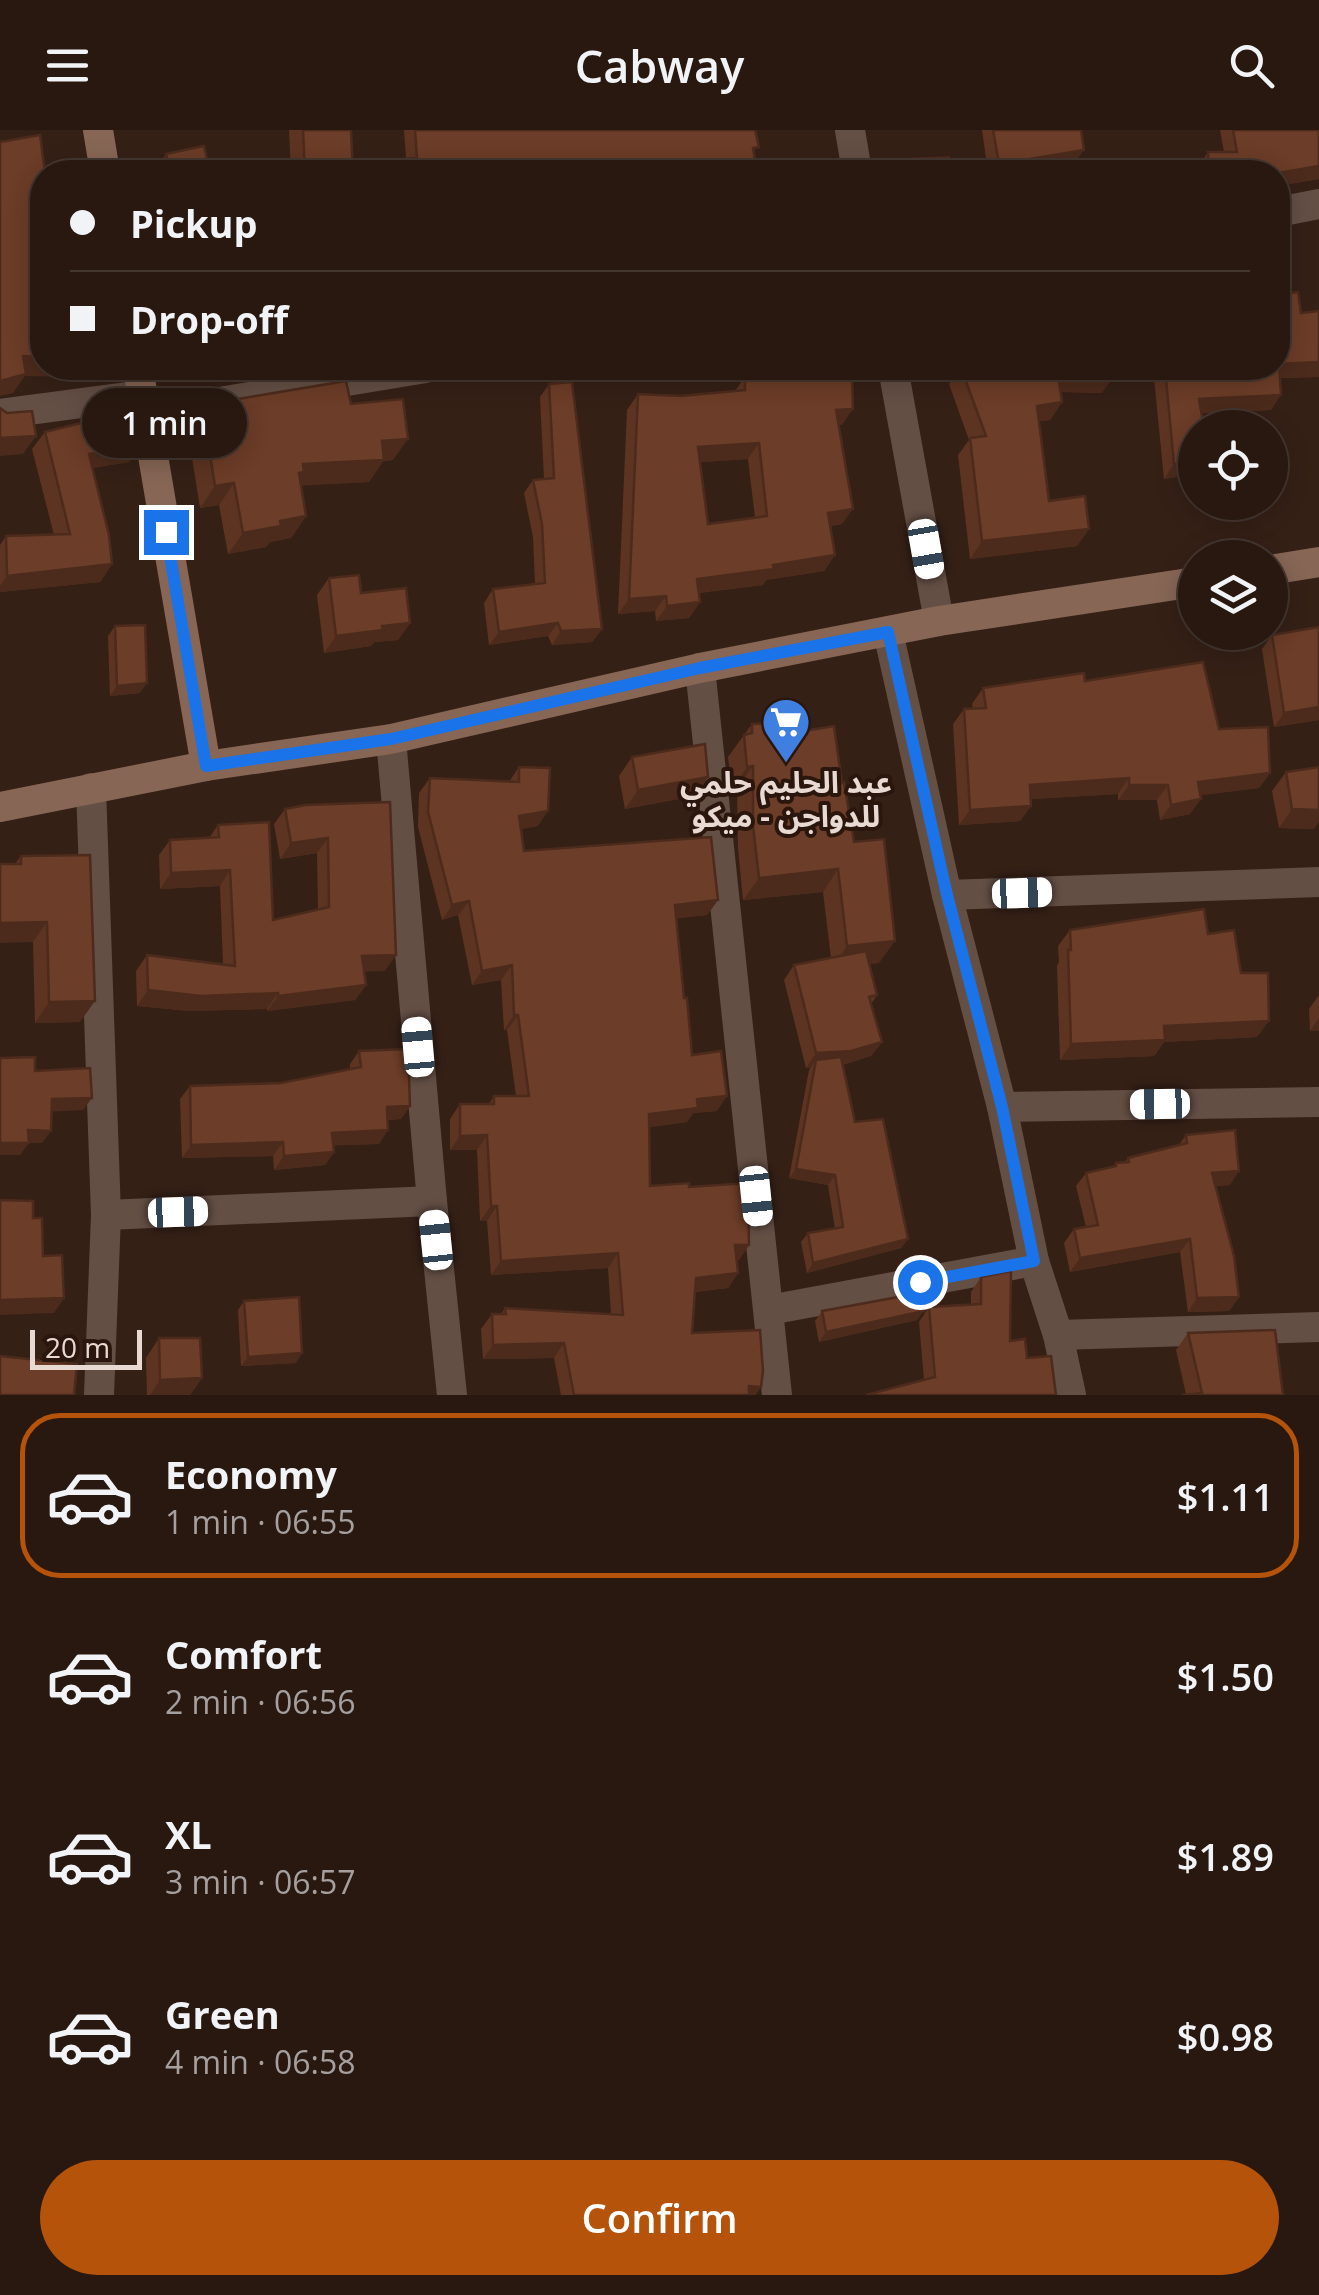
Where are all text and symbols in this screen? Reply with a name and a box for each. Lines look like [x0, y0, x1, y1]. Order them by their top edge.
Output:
text: Cabway [575, 35, 744, 96]
icon: menu [40, 38, 95, 93]
icon: search [1224, 38, 1279, 93]
text: Pickup [130, 197, 258, 249]
text: Drop-off [130, 293, 288, 345]
callout: 1 min [84, 387, 248, 457]
text: 1 min [121, 401, 208, 444]
map controls [1178, 410, 1288, 650]
button: locate [1178, 410, 1288, 520]
route end [144, 510, 189, 555]
car [906, 517, 946, 581]
button: layers [1178, 540, 1288, 650]
supermarket icon: عبد الحليم حلمي للدواجن - ميكو [760, 696, 812, 764]
place label: عبد الحليم حلمي للدواجن - ميكو [680, 761, 892, 836]
car [991, 877, 1053, 909]
car [400, 1016, 436, 1078]
car [1130, 1088, 1190, 1120]
car [738, 1165, 774, 1227]
car [147, 1196, 209, 1228]
car [418, 1209, 454, 1271]
route start [898, 1260, 943, 1305]
scale bar [30, 1325, 142, 1370]
text: 20 m [45, 1328, 110, 1366]
text: Economy [165, 1448, 337, 1500]
icon: car [45, 1451, 135, 1541]
text: $1.11 [1177, 1470, 1274, 1522]
text: 1 min · 06:55 [165, 1500, 356, 1543]
text: Comfort [165, 1628, 322, 1680]
icon: car [45, 1631, 135, 1721]
text: $1.50 [1177, 1650, 1274, 1702]
text: 2 min · 06:56 [165, 1680, 356, 1723]
text: XL [165, 1808, 212, 1860]
icon: car [45, 1811, 135, 1901]
text: $1.89 [1177, 1830, 1274, 1882]
text: 3 min · 06:57 [165, 1860, 356, 1903]
text: Green [165, 1988, 280, 2040]
icon: car [45, 1991, 135, 2081]
text: $0.98 [1177, 2010, 1274, 2062]
text: 4 min · 06:58 [165, 2040, 356, 2083]
button: Confirm [40, 2160, 1279, 2275]

